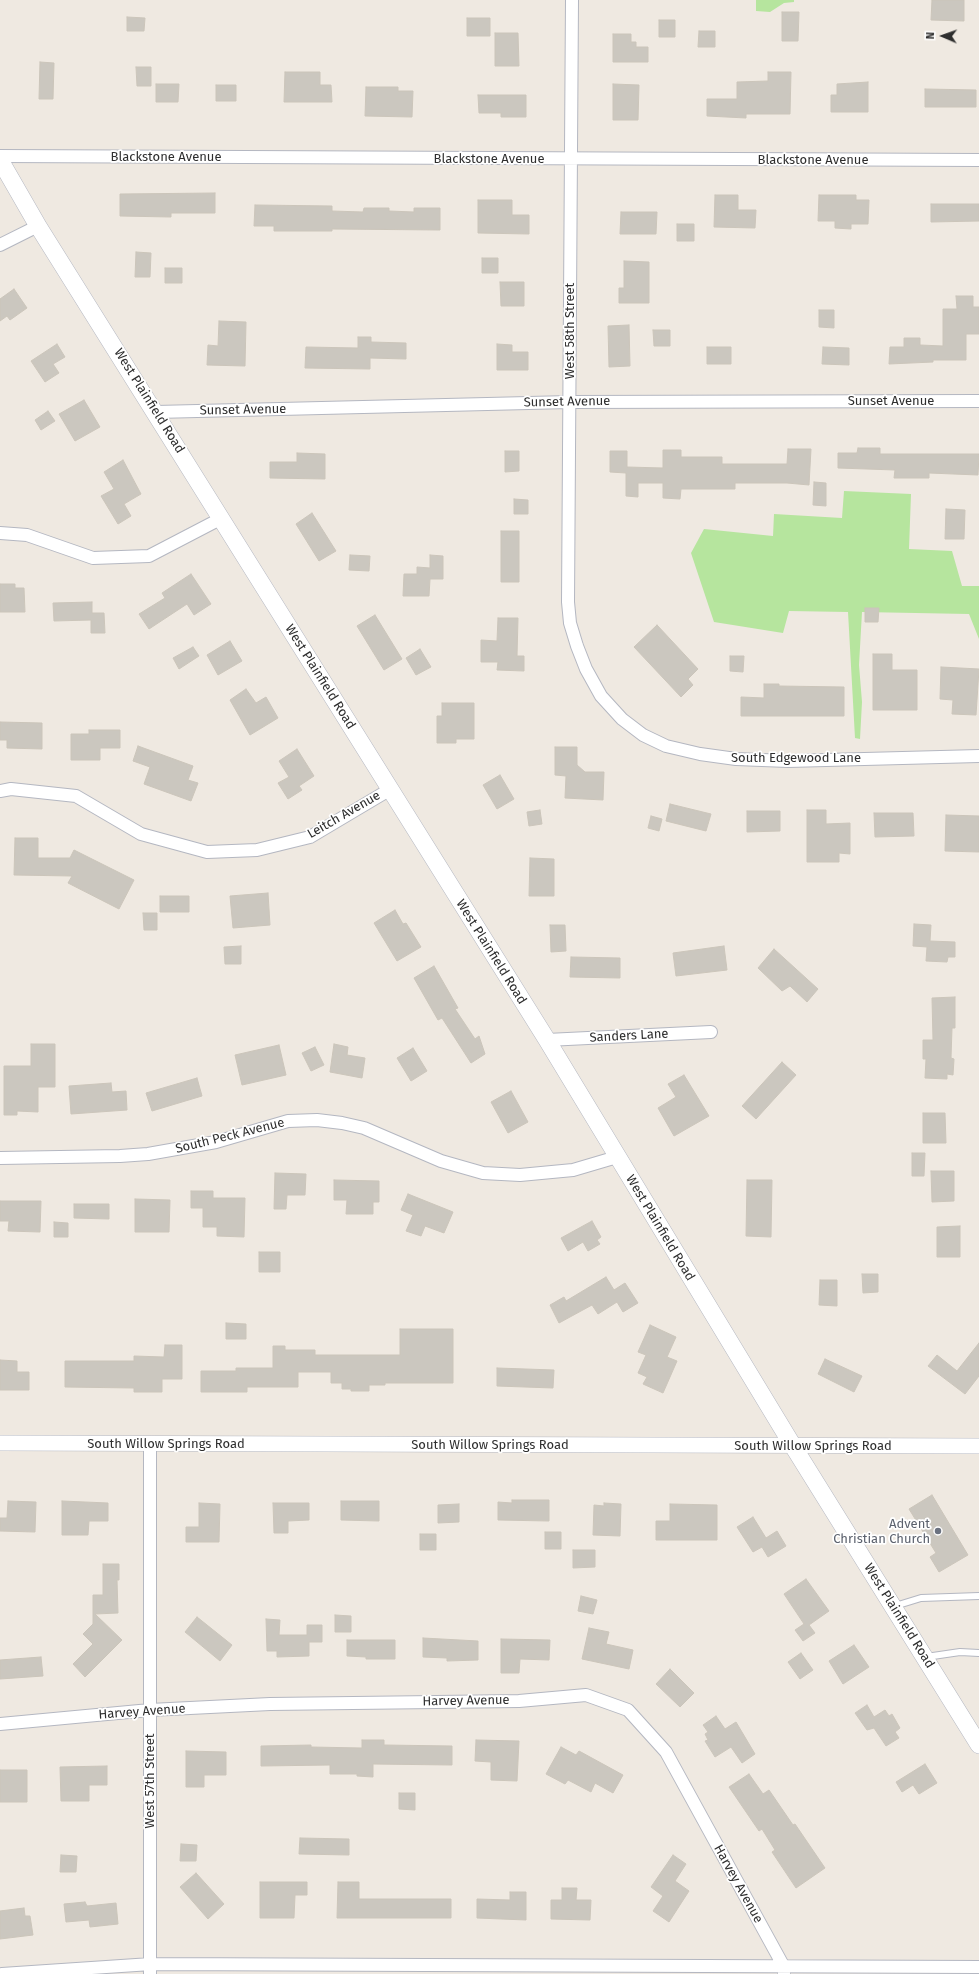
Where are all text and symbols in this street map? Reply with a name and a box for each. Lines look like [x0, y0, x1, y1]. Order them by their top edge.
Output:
north arrow [923, 16, 963, 56]
text: N [924, 32, 937, 39]
street label: Blackstone Avenue [111, 149, 221, 165]
street label: Blackstone Avenue [434, 151, 544, 167]
street label: Blackstone Avenue [758, 152, 868, 168]
street label: West 58th Street [562, 283, 578, 379]
street label: West Plainfield Road [110, 346, 188, 456]
street label: Sunset Avenue [524, 393, 610, 411]
street label: Sunset Avenue [848, 393, 934, 409]
street label: Sunset Avenue [200, 401, 286, 419]
street label: West Plainfield Road [281, 622, 359, 732]
street label: South Edgewood Lane [731, 750, 861, 766]
street label: Leitch Avenue [305, 788, 383, 842]
street label: West Plainfield Road [452, 897, 530, 1007]
street label: Sanders Lane [589, 1026, 669, 1046]
street label: South Peck Avenue [174, 1115, 286, 1157]
street label: West Plainfield Road [622, 1172, 698, 1284]
street label: South Willow Springs Road [87, 1436, 245, 1452]
street label: South Willow Springs Road [411, 1437, 569, 1453]
street label: South Willow Springs Road [734, 1438, 892, 1454]
place label: Advent Christian Church [833, 1516, 930, 1547]
marker: Advent Christian Church [933, 1526, 943, 1536]
street label: West Plainfield Road [860, 1561, 938, 1671]
street label: Harvey Avenue [422, 1692, 510, 1710]
street label: Harvey Avenue [98, 1701, 186, 1723]
street label: West 57th Street [142, 1734, 158, 1828]
street label: Harvey Avenue [710, 1842, 766, 1926]

